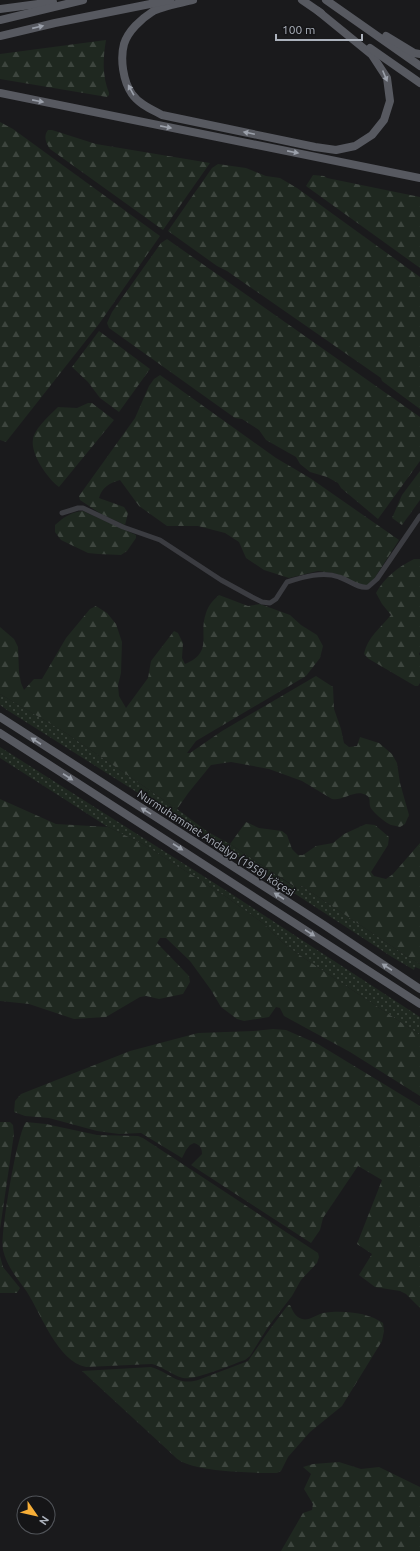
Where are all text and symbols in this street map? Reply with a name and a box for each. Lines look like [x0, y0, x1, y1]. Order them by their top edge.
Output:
scale bar [276, 16, 362, 42]
text: 100 m [282, 23, 315, 36]
one-way arrow [32, 24, 44, 30]
one-way arrow [382, 71, 388, 83]
one-way arrow [127, 84, 134, 96]
one-way arrow [32, 99, 44, 105]
one-way arrow [160, 124, 172, 130]
one-way arrow [243, 129, 255, 135]
one-way arrow [287, 150, 299, 156]
one-way arrow [31, 737, 41, 745]
one-way arrow [63, 773, 73, 781]
street label: Nurmuhammet Andalyp (1958) köçesi [135, 788, 297, 899]
one-way arrow [140, 807, 152, 814]
one-way arrow [172, 843, 183, 851]
one-way arrow [274, 892, 284, 900]
one-way arrow [305, 929, 316, 936]
one-way arrow [382, 963, 393, 971]
north arrow [16, 1495, 56, 1535]
text: N [37, 1514, 52, 1527]

